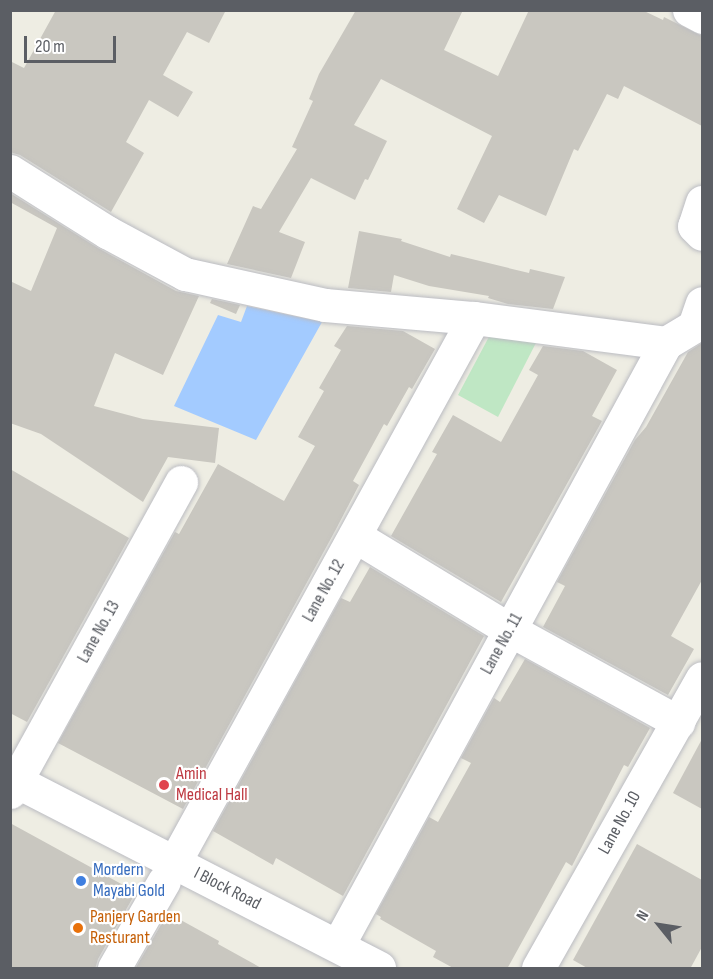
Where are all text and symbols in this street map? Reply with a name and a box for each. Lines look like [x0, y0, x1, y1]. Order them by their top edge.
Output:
scale bar [27, 24, 118, 62]
text: 20 m [35, 36, 65, 57]
street label: Lane No. 12 [298, 556, 350, 626]
street label: Lane No. 13 [73, 597, 125, 667]
street label: Lane No. 11 [476, 610, 528, 678]
place label: Amin Medical Hall [176, 764, 248, 806]
marker: Amin Medical Hall [157, 778, 171, 792]
street label: Lane No. 10 [594, 788, 646, 858]
place label: Mordern Mayabi Gold [93, 860, 165, 902]
street label: I Block Road [190, 863, 264, 915]
marker: Mordern Mayabi Gold [74, 874, 88, 888]
north arrow [629, 895, 689, 955]
place label: Panjery Garden Resturant [90, 907, 181, 950]
text: N [633, 907, 653, 924]
marker: Panjery Garden Resturant [71, 921, 85, 935]

